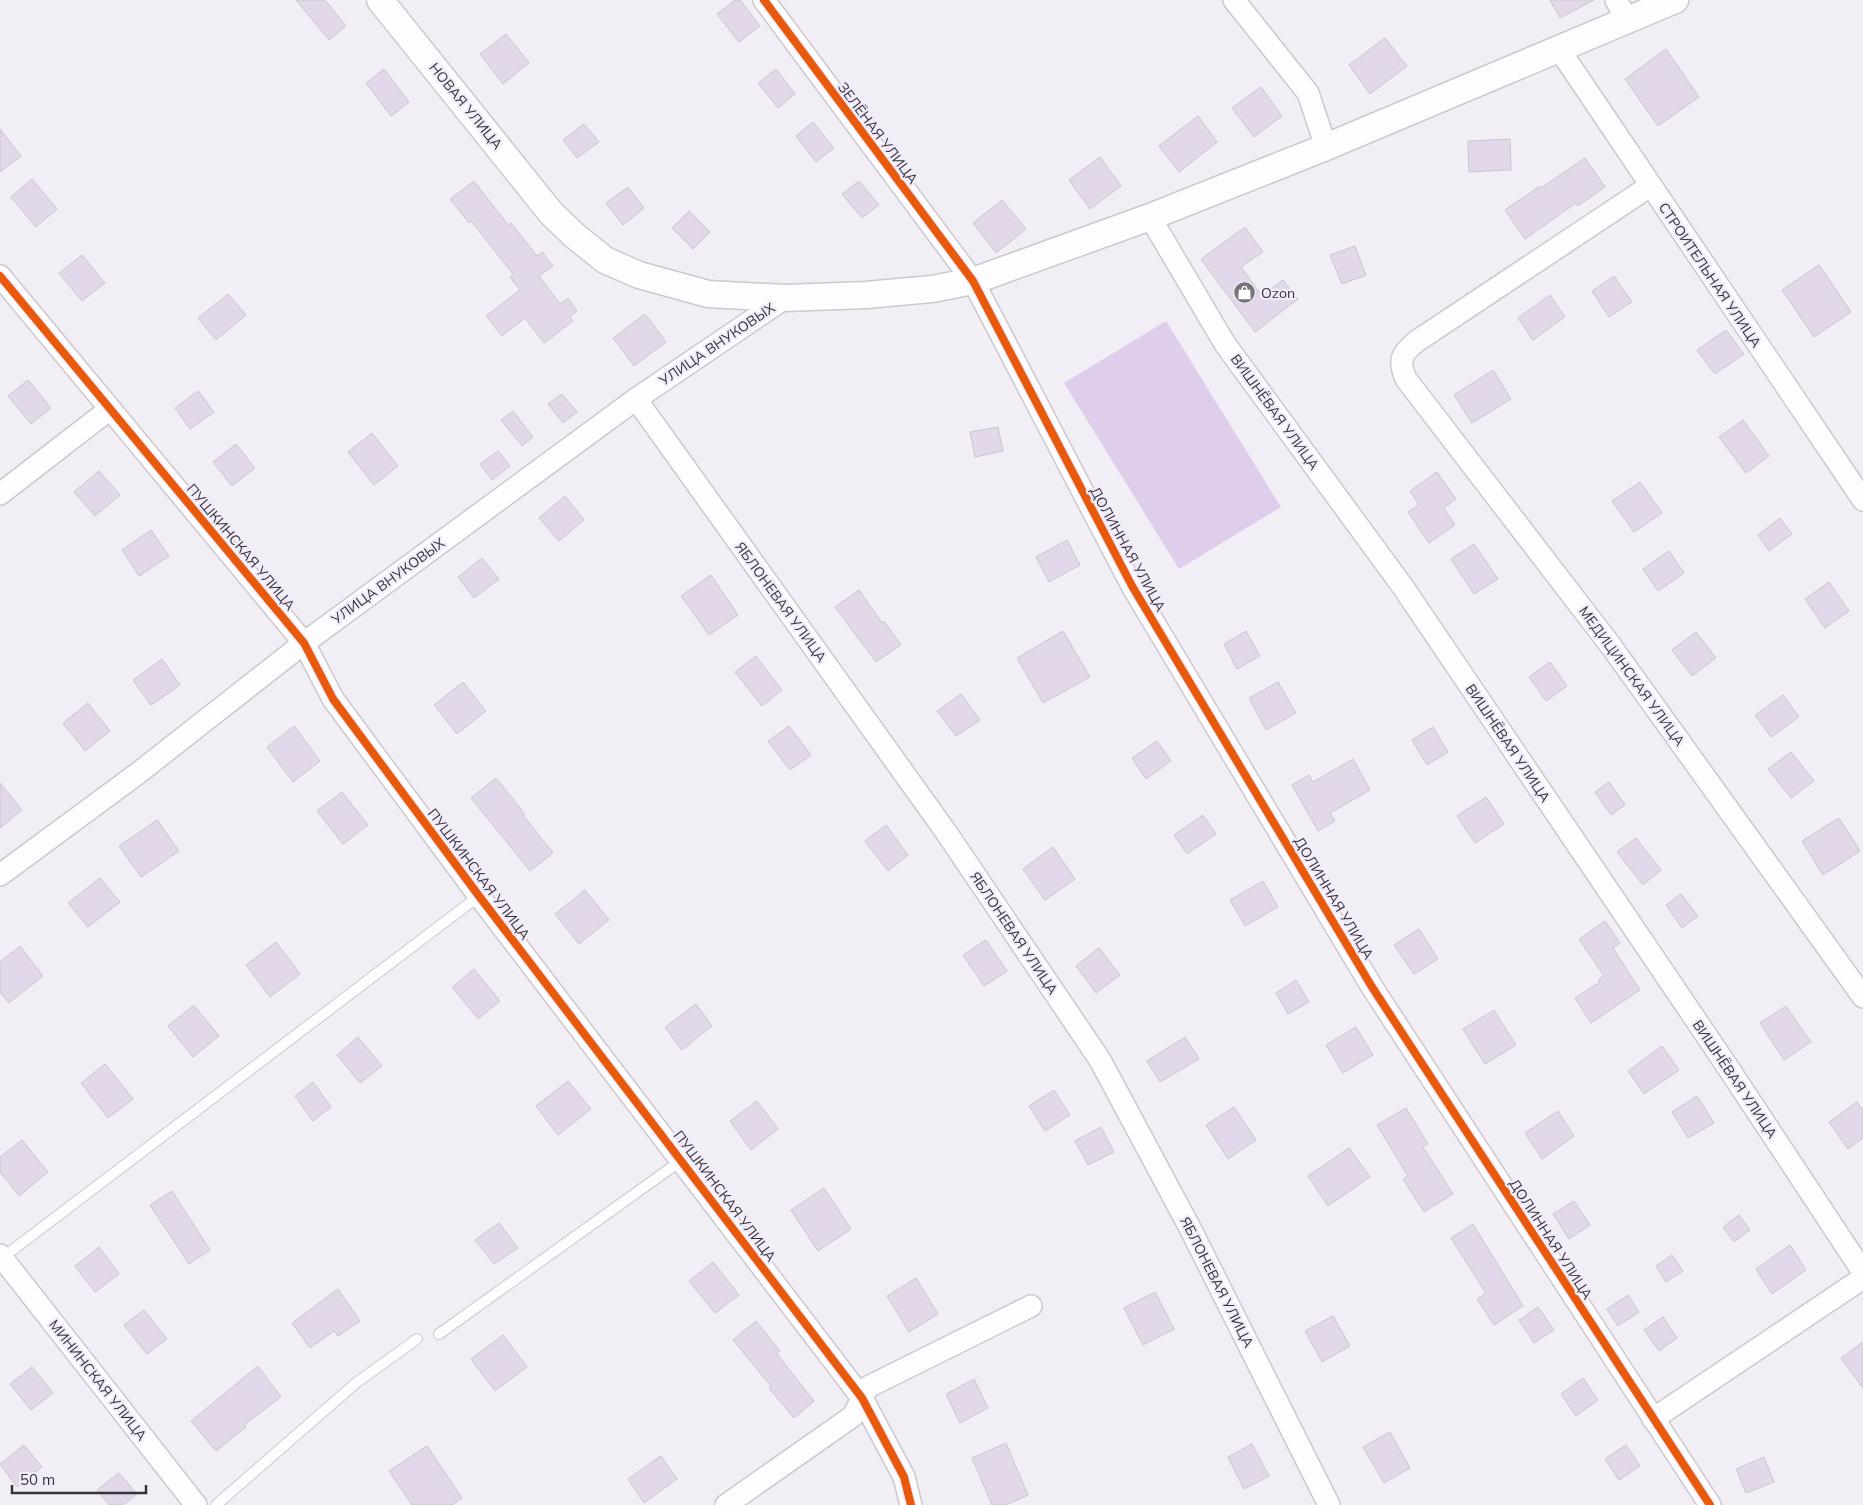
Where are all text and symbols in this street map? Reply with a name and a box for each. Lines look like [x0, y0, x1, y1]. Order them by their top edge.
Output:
street label: НОВАЯ УЛИЦА [426, 59, 507, 154]
street label: ЗЕЛЁНАЯ УЛИЦА [834, 79, 922, 188]
street label: СТРОИТЕЛЬНАЯ УЛИЦА [1655, 199, 1766, 352]
shop icon: Ozon [1233, 281, 1257, 305]
place label: Ozon [1261, 284, 1295, 302]
street label: УЛИЦА ВНУКОВЫХ [655, 299, 778, 390]
street label: ВИШНЁВАЯ УЛИЦА [1227, 350, 1324, 474]
street label: ПУШКИНСКАЯ УЛИЦА [183, 480, 300, 614]
street label: ДОЛИННАЯ УЛИЦА [1086, 483, 1170, 615]
street label: УЛИЦА ВНУКОВЫХ [327, 534, 448, 629]
street label: ЯБЛОНЕВАЯ УЛИЦА [731, 538, 831, 666]
street label: МЕДИЦИНСКАЯ УЛИЦА [1575, 603, 1689, 750]
street label: ВИШНЁВАЯ УЛИЦА [1462, 680, 1555, 806]
street label: ПУШКИНСКАЯ УЛИЦА [424, 805, 535, 944]
street label: ДОЛИННАЯ УЛИЦА [1290, 833, 1378, 963]
street label: ЯБЛОНЕВАЯ УЛИЦА [966, 868, 1062, 998]
street label: ВИШНЁВАЯ УЛИЦА [1689, 1016, 1782, 1142]
street label: ПУШКИНСКАЯ УЛИЦА [670, 1127, 781, 1266]
street label: ДОЛИННАЯ УЛИЦА [1505, 1175, 1597, 1303]
street label: ЯБЛОНЕВАЯ УЛИЦА [1176, 1214, 1258, 1351]
street label: МИНИНСКАЯ УЛИЦА [45, 1316, 151, 1445]
scale bar [12, 1462, 146, 1494]
text: 50 m [20, 1470, 55, 1489]

